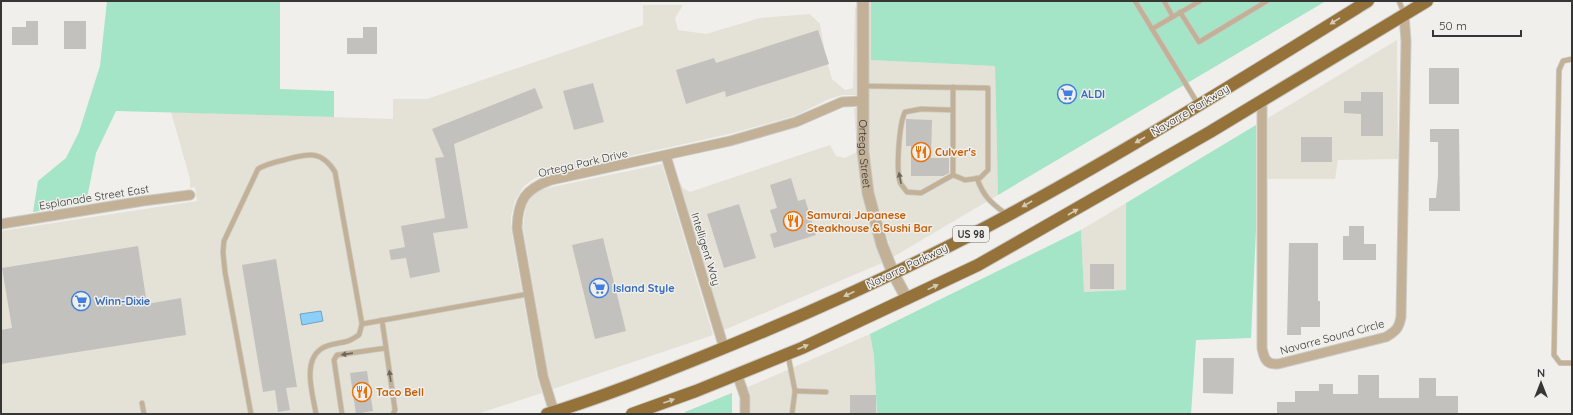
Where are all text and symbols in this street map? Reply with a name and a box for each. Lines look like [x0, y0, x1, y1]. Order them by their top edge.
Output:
scale bar [1433, 12, 1521, 38]
one-way arrow [1329, 18, 1341, 25]
text: 50 m [1439, 18, 1467, 33]
street label: Navarre Parkway [1148, 81, 1232, 139]
supermarket icon: ALDI [1056, 83, 1078, 105]
place label: ALDI [1081, 87, 1105, 101]
street label: Ortega Street [856, 119, 874, 189]
one-way arrow [1134, 136, 1146, 143]
restaurant icon: Culver's [910, 141, 932, 163]
place label: Culver's [935, 145, 976, 159]
street label: Ortega Park Drive [537, 146, 629, 180]
one-way arrow [897, 172, 903, 184]
street label: Esplanade Street East [38, 181, 150, 213]
one-way arrow [1021, 200, 1033, 207]
place label: Samurai Japanese Steakhouse & Sushi Bar [807, 208, 933, 235]
one-way arrow [1067, 209, 1079, 216]
restaurant icon: Samurai Japanese Steakhouse & Sushi Bar [782, 210, 804, 232]
street label: Intelligent Way [688, 211, 724, 287]
road number: US 98 [953, 226, 989, 242]
street label: Navarre Parkway [864, 240, 950, 292]
supermarket icon: Island Style [588, 277, 610, 299]
place label: Island Style [613, 281, 675, 295]
one-way arrow [928, 284, 939, 290]
supermarket icon: Winn-Dixie [70, 290, 92, 312]
one-way arrow [843, 291, 854, 297]
place label: Winn-Dixie [95, 294, 151, 308]
street label: Navarre Sound Circle [1278, 316, 1386, 358]
one-way arrow [797, 344, 808, 350]
one-way arrow [341, 351, 353, 357]
north arrow [1521, 363, 1561, 403]
text: N [1537, 366, 1545, 380]
one-way arrow [387, 370, 393, 382]
restaurant icon: Taco Bell [351, 381, 373, 403]
place label: Taco Bell [376, 385, 424, 399]
one-way arrow [664, 397, 676, 403]

